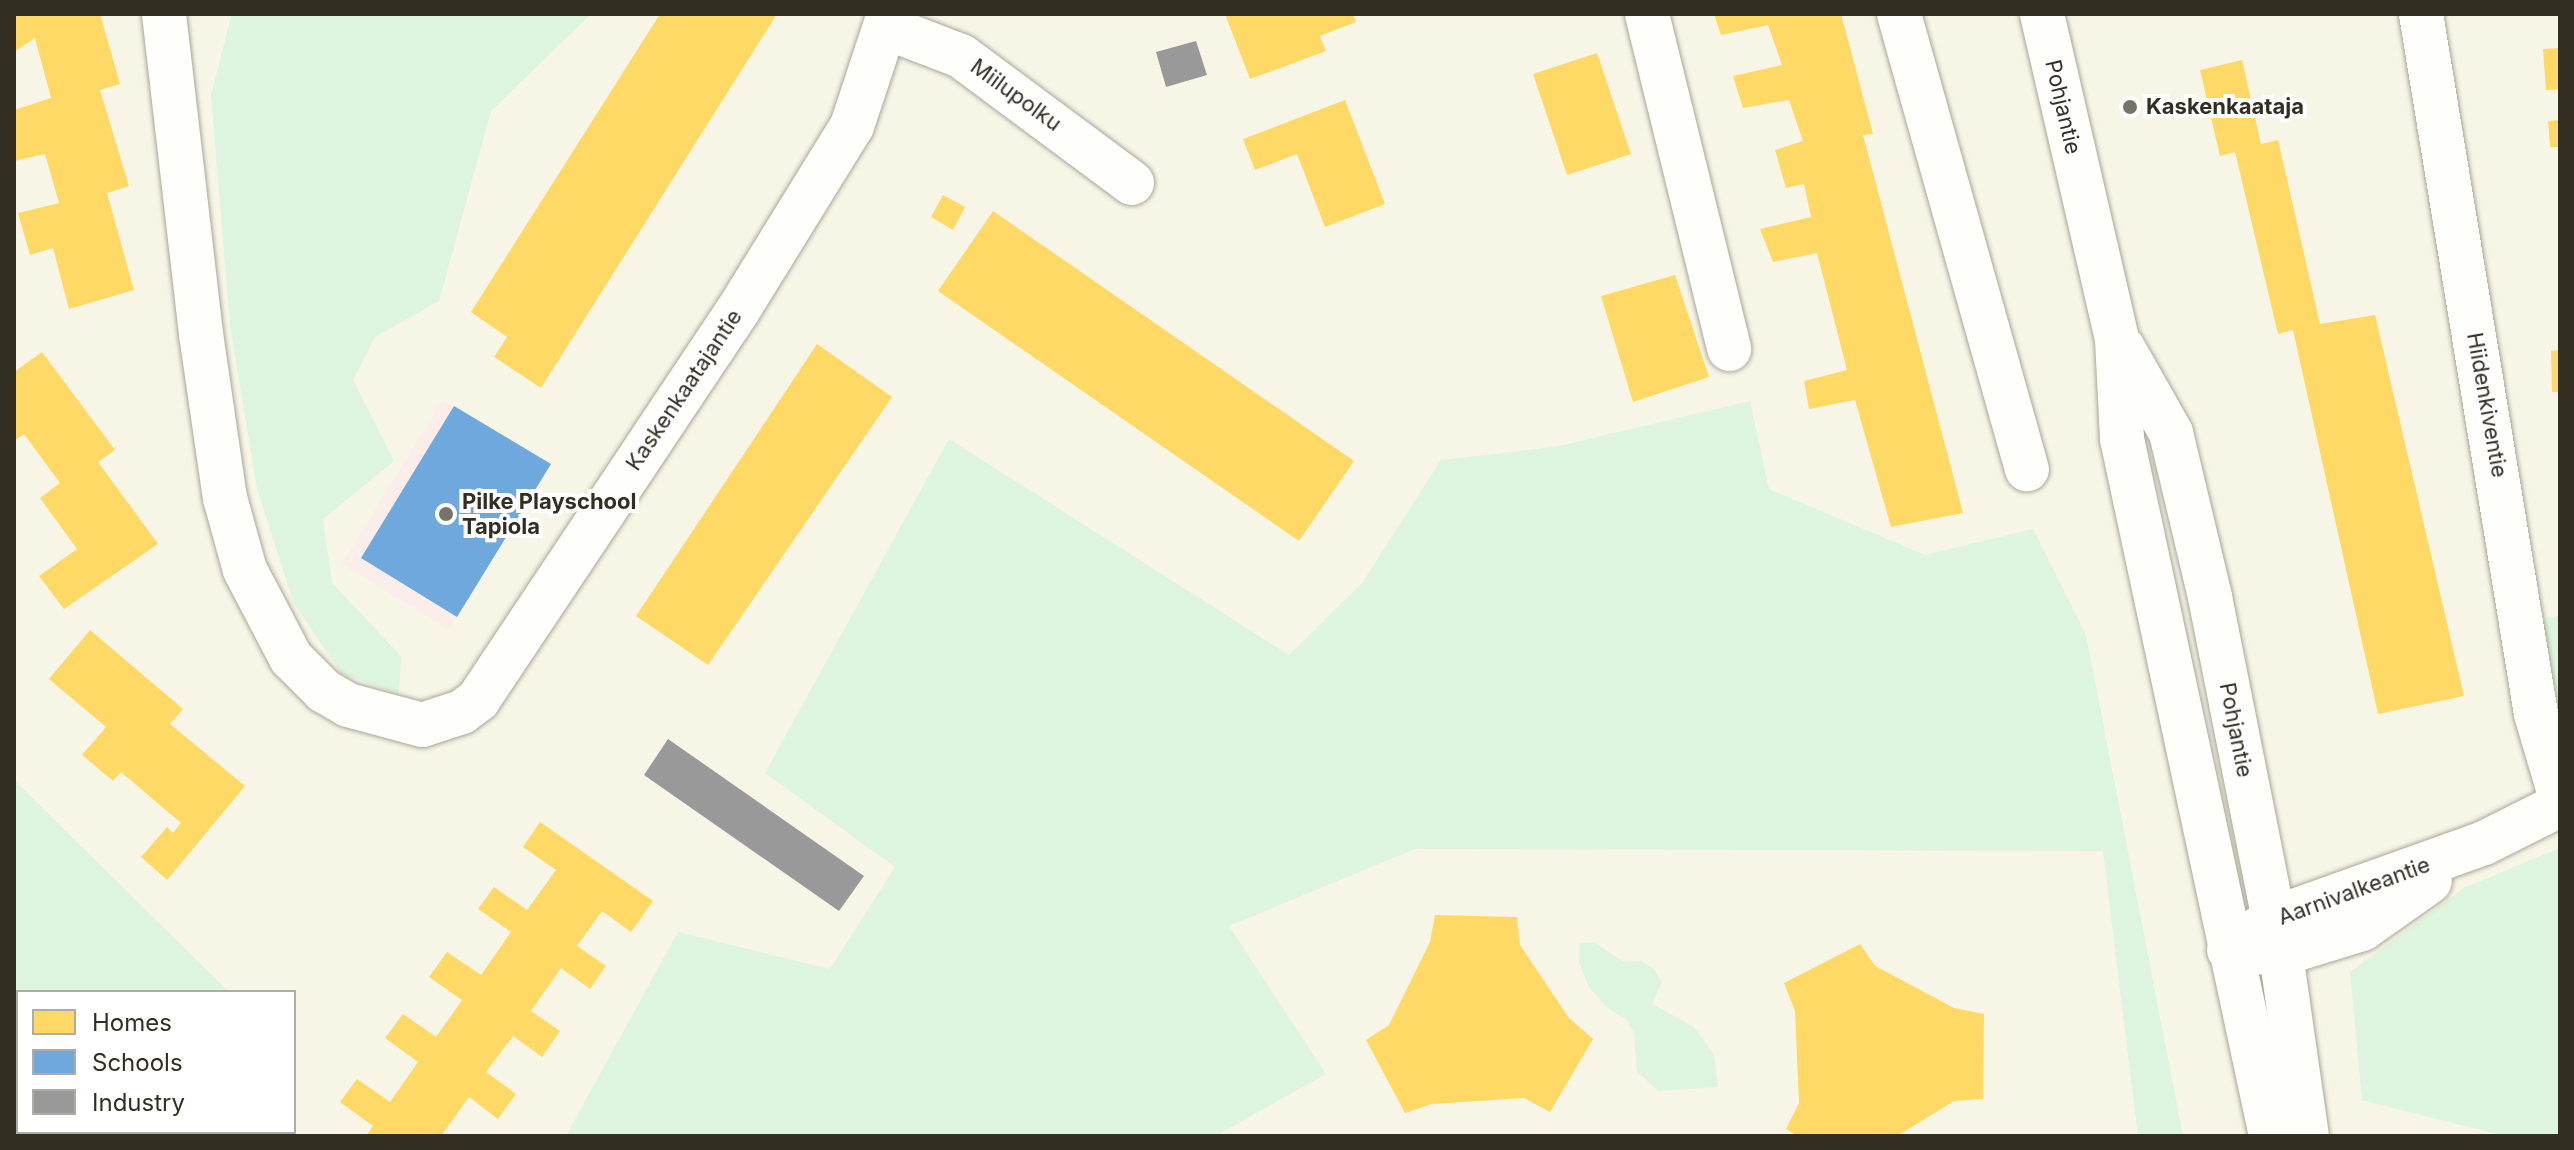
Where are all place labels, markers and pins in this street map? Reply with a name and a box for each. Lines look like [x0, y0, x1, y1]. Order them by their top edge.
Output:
place label: Kaskenkaataja [2146, 94, 2304, 120]
marker: Kaskenkaataja [2121, 98, 2139, 116]
place label: Pilke Playschool Tapiola [462, 488, 637, 540]
marker: Pilke Playschool Tapiola [437, 505, 455, 523]

